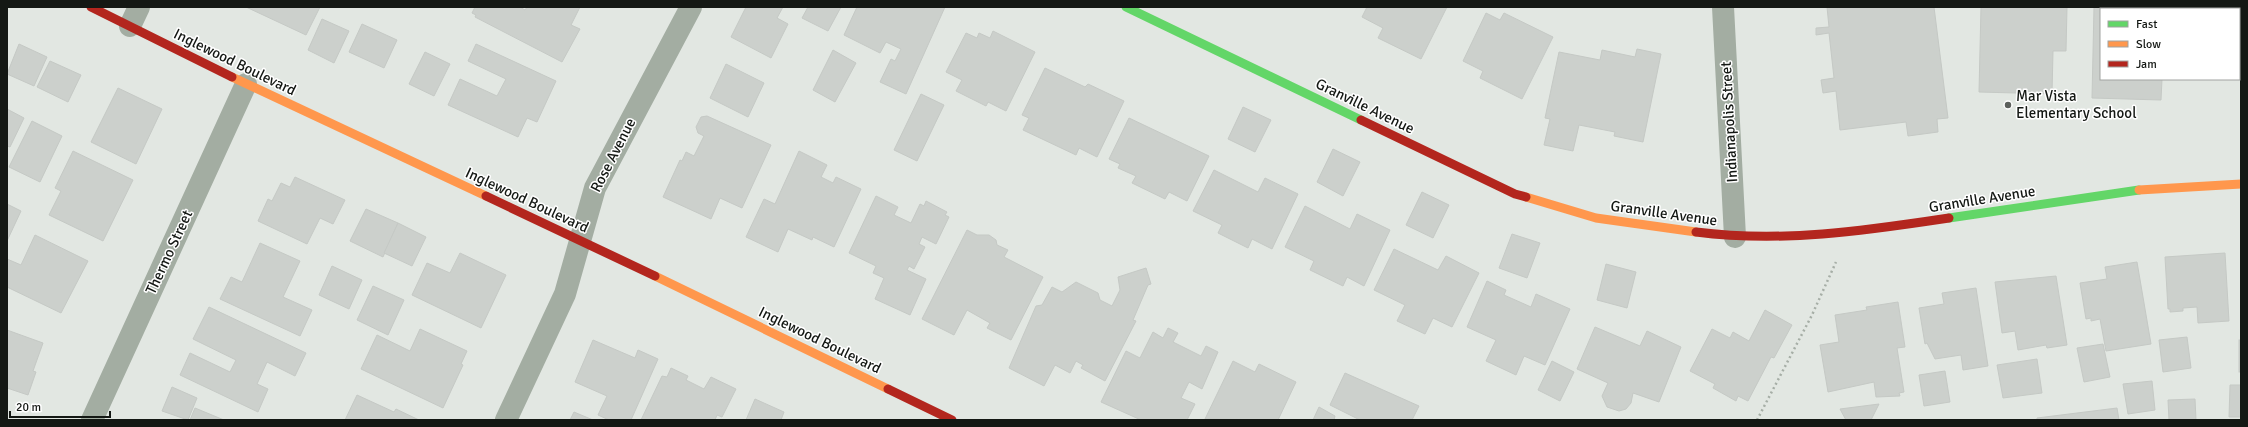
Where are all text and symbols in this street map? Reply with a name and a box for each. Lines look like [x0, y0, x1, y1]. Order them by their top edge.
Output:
legend [2100, 8, 2240, 80]
text: Fast [2136, 17, 2157, 32]
street label: Inglewood Boulevard [171, 25, 299, 99]
text: Slow [2136, 37, 2161, 52]
text: Jam [2136, 57, 2157, 72]
street label: Indianapolis Street [1717, 61, 1741, 183]
street label: Granville Avenue [1313, 74, 1417, 138]
place label: Mar Vista Elementary School [2016, 87, 2137, 122]
marker: Mar Vista Elementary School [2003, 100, 2013, 110]
street label: Rose Avenue [587, 115, 639, 195]
street label: Inglewood Boulevard [462, 164, 592, 236]
street label: Granville Avenue [1927, 182, 2037, 216]
street label: Granville Avenue [1609, 197, 1719, 229]
street label: Thermo Street [142, 207, 196, 297]
street label: Inglewood Boulevard [756, 303, 884, 377]
scale bar [10, 393, 110, 419]
text: 20 m [16, 400, 41, 415]

